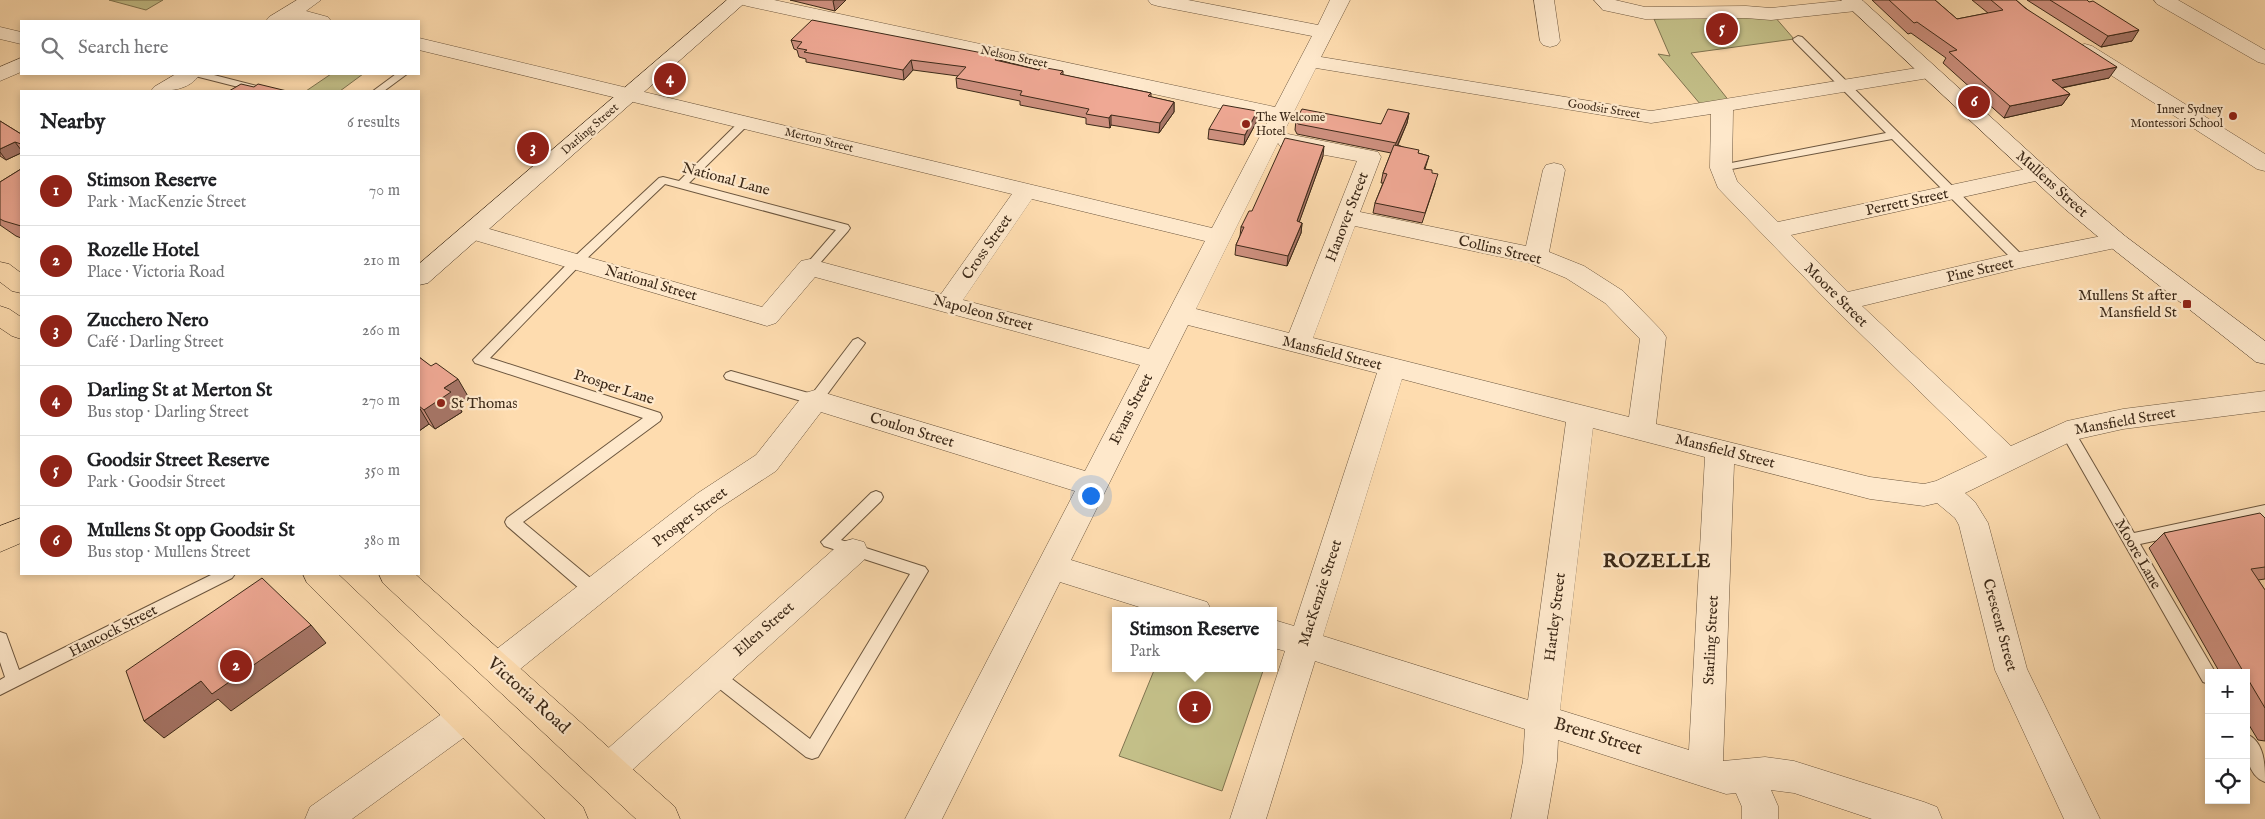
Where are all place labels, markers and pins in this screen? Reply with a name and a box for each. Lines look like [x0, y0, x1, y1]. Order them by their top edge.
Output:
pin: 5 [1706, 10, 1738, 48]
pin: 4 [654, 60, 686, 98]
pin: 6 [1958, 83, 1990, 121]
place label: Inner Sydney Montessori School [2131, 102, 2224, 131]
place label: The Welcome Hotel [1256, 110, 1326, 139]
marker: Inner Sydney Montessori School [2227, 110, 2239, 122]
marker: The Welcome Hotel [1240, 118, 1252, 130]
pin: 3 [517, 129, 549, 167]
place label: Mullens St after Mansfield St [2078, 286, 2177, 322]
marker: Mullens St after Mansfield St [2181, 298, 2193, 310]
place label: St Thomas [451, 394, 517, 413]
marker: St Thomas [435, 397, 447, 409]
pin: 2 [220, 647, 252, 685]
pin: 1 [1179, 688, 1211, 726]

